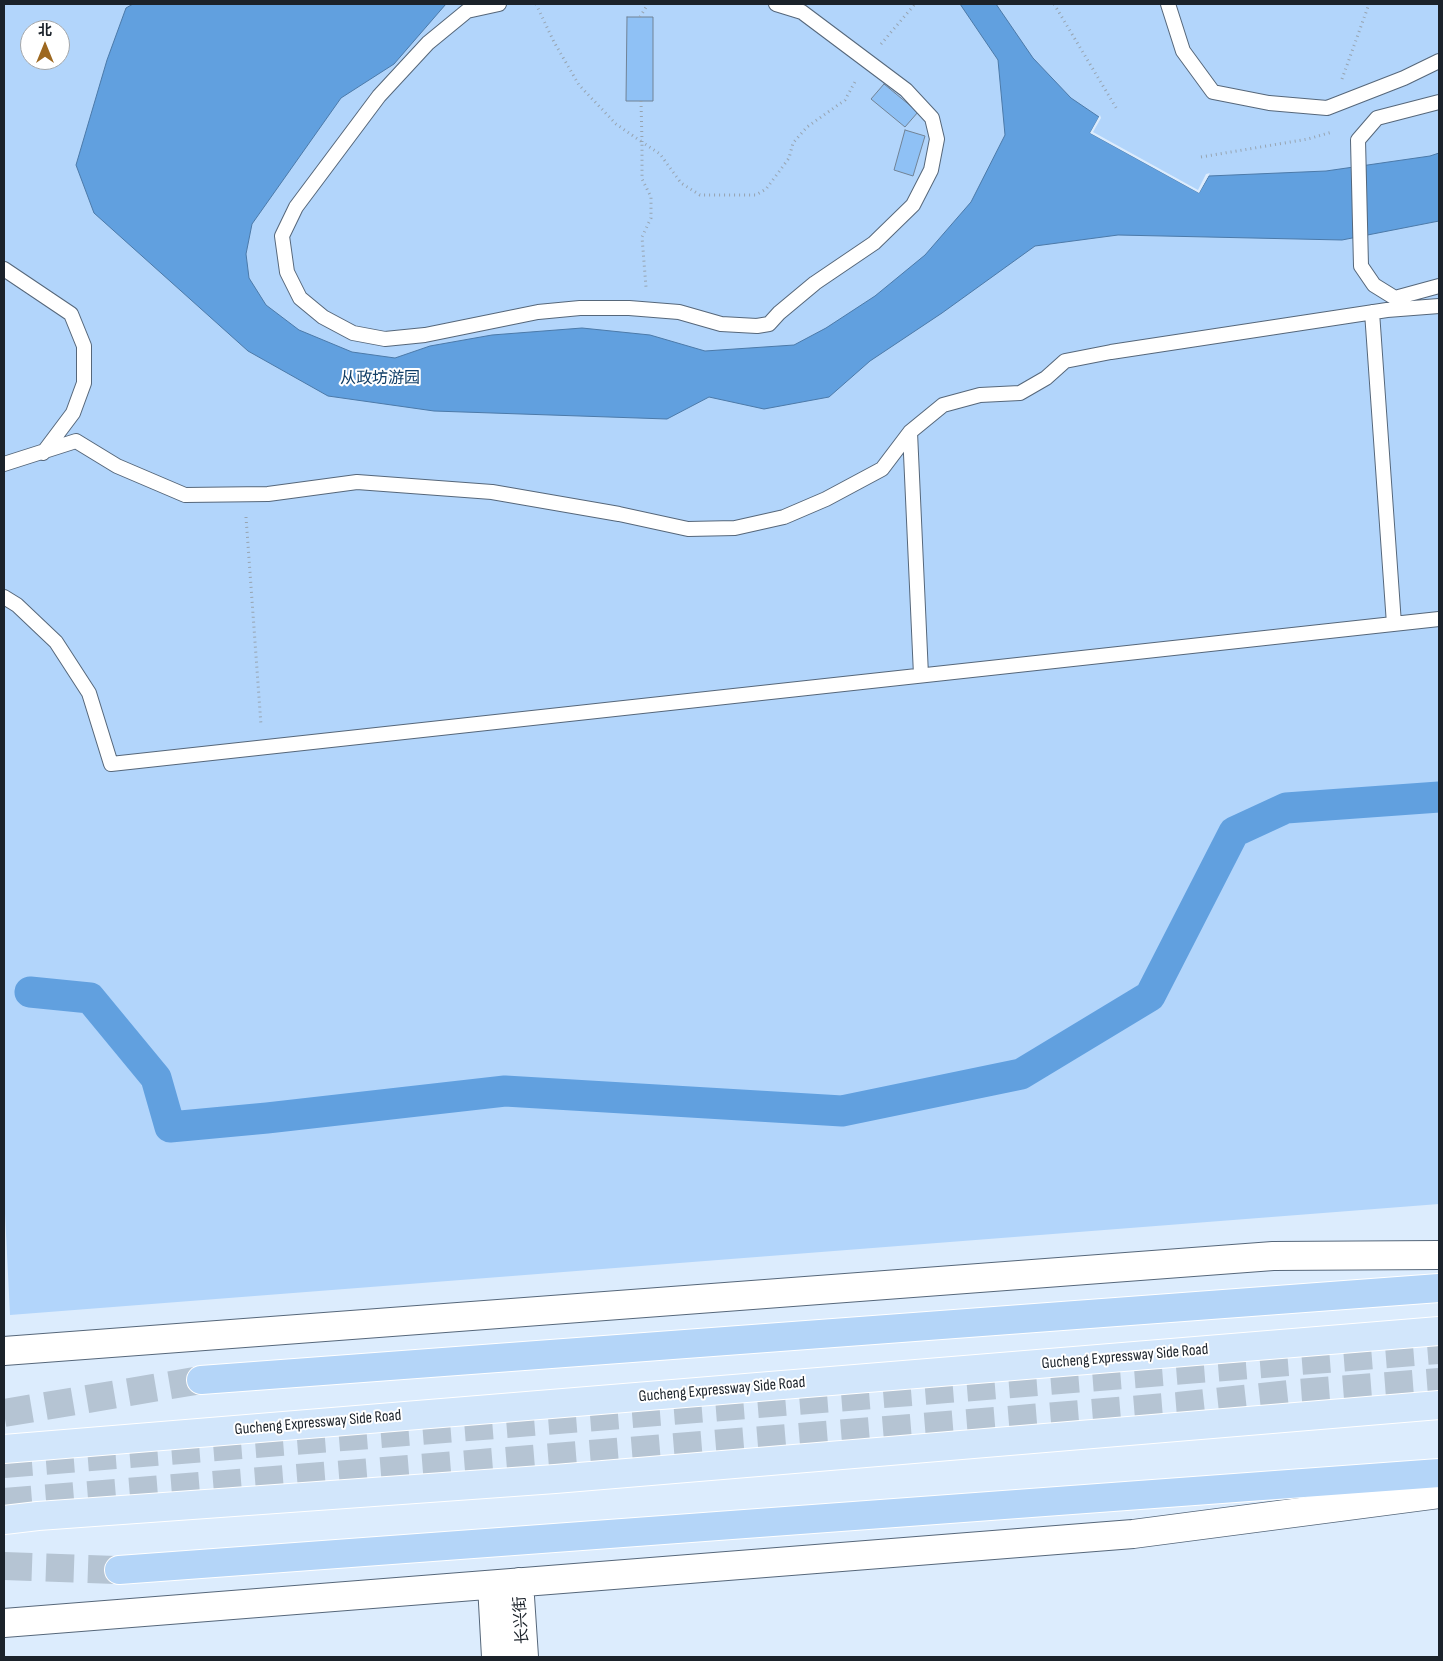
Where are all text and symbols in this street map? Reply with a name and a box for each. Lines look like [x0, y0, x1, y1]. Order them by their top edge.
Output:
north arrow [20, 20, 70, 70]
text: 北 [38, 22, 52, 39]
park label: 从政坊游园 [340, 369, 420, 389]
street label: Gucheng Expressway Side Road [1041, 1340, 1209, 1374]
street label: Gucheng Expressway Side Road [638, 1373, 806, 1407]
street label: Gucheng Expressway Side Road [234, 1406, 402, 1440]
street label: 长兴街 [511, 1595, 533, 1645]

